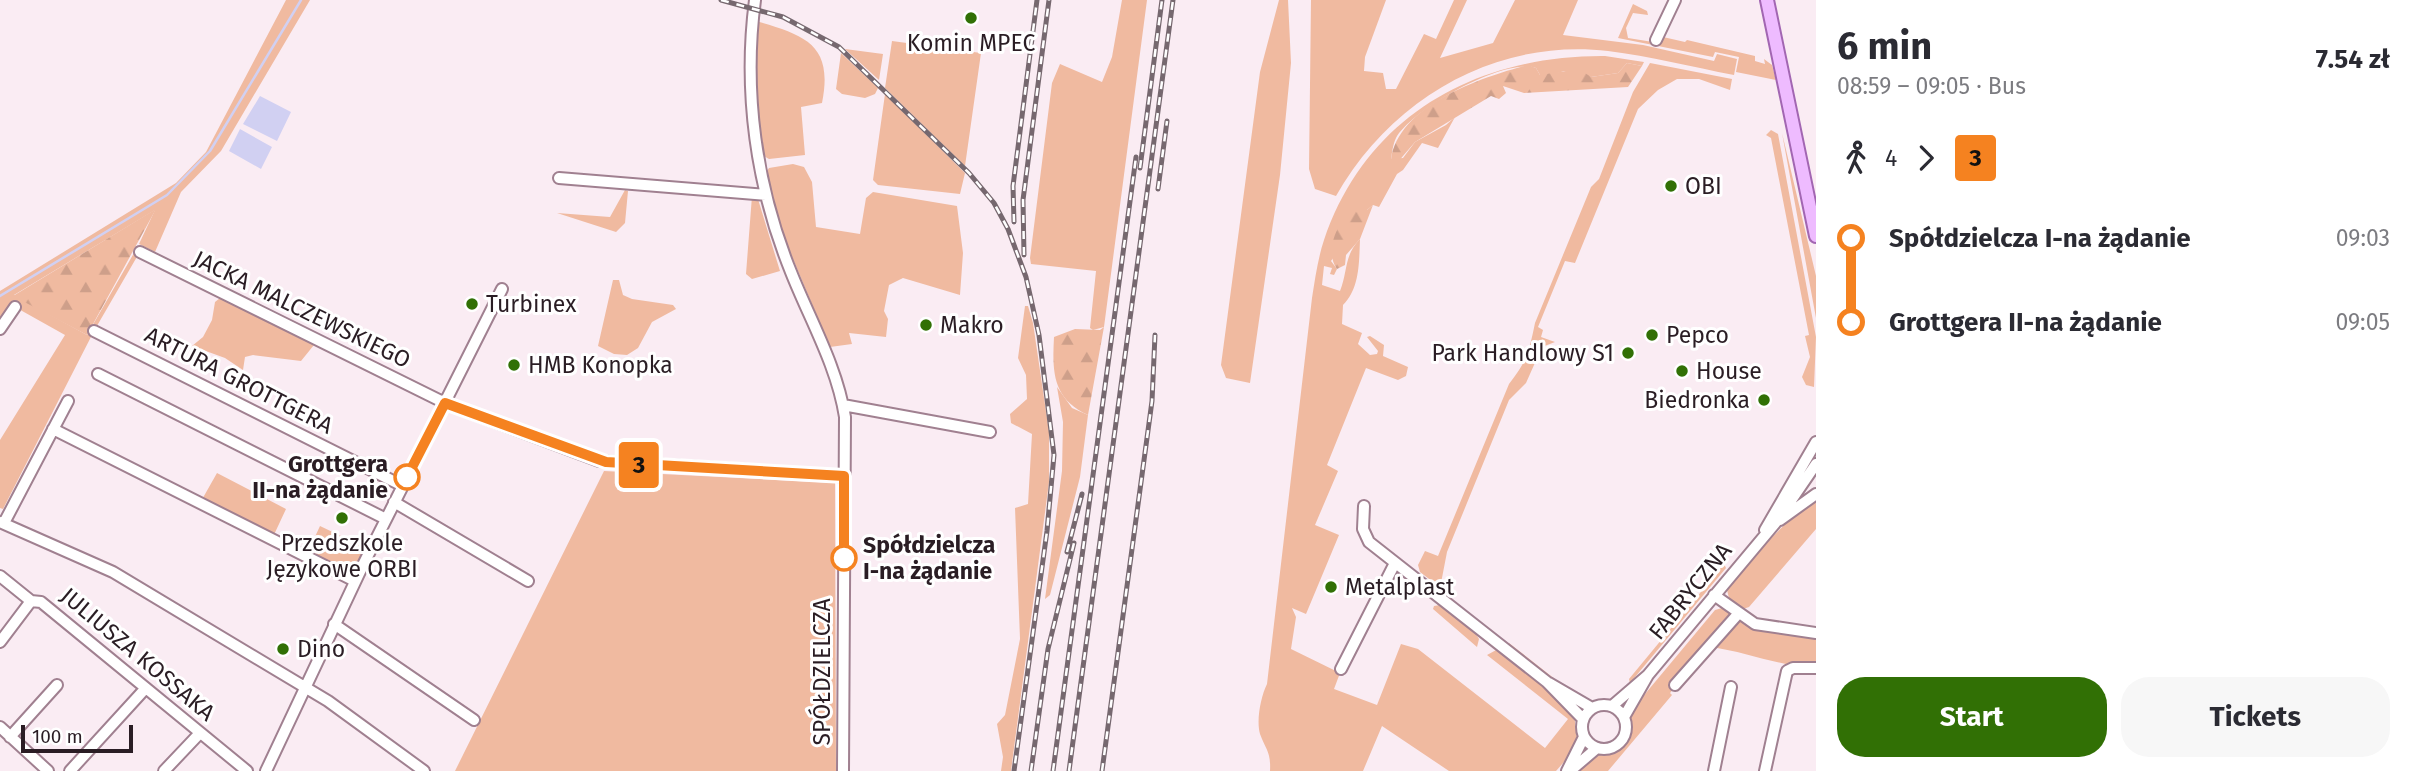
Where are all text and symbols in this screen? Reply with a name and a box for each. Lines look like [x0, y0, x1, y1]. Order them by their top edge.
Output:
marker: Komin MPEC [963, 10, 979, 26]
text: 6 min [1837, 23, 1932, 69]
place label: Komin MPEC [907, 29, 1035, 57]
text: 7.54 zł [2316, 44, 2390, 75]
text: 08:59 – 09:05 · Bus [1837, 72, 2026, 100]
icon: walk [1837, 139, 1875, 177]
icon: forward [1907, 139, 1945, 177]
text: 4 [1885, 144, 1897, 172]
text: 3 [1969, 144, 1982, 172]
place label: OBI [1685, 172, 1722, 200]
marker: OBI [1663, 178, 1679, 194]
text: Spółdzielcza I-na żądanie [1889, 223, 2191, 254]
text: 09:03 [2336, 224, 2390, 252]
street label: JACKA MALCZEWSKIEGO [189, 244, 415, 374]
place label: Turbinex [486, 290, 577, 318]
marker: Turbinex [464, 296, 480, 312]
text: Grottgera II-na żądanie [1889, 307, 2162, 338]
text: 09:05 [2335, 308, 2390, 336]
place label: Makro [940, 311, 1004, 339]
marker: Makro [918, 317, 934, 333]
street label: ARTURA GROTTGERA [140, 320, 338, 440]
place label: Pepco [1666, 321, 1729, 349]
marker: Pepco [1644, 327, 1660, 343]
place label: Park Handlowy S1 [1431, 339, 1614, 367]
marker: Park Handlowy S1 [1620, 345, 1636, 361]
place label: HMB Konopka [528, 351, 673, 379]
marker: HMB Konopka [506, 357, 522, 373]
place label: House [1696, 357, 1762, 385]
marker: House [1674, 363, 1690, 379]
place label: Biedronka [1644, 386, 1750, 414]
marker: Biedronka [1756, 392, 1772, 408]
line badge: 3 [616, 442, 662, 488]
place label: Grottgera II-na żądanie [252, 450, 388, 504]
text: 3 [633, 451, 645, 479]
marker: Grottgera II-na żądanie [394, 464, 420, 490]
marker: Przedszkole Językowe ORBI [334, 510, 350, 526]
place label: Przedszkole Językowe ORBI [266, 529, 418, 583]
place label: Spółdzielcza I-na żądanie [863, 531, 995, 585]
street label: FABRYCZNA [1643, 536, 1738, 645]
marker: Spółdzielcza I-na żądanie [831, 545, 857, 571]
place label: Metalplast [1345, 573, 1455, 601]
marker: Metalplast [1323, 579, 1339, 595]
street label: JULIUSZA KOSSAKA [55, 581, 221, 727]
street label: SPÓŁDZIELCZA [807, 598, 836, 746]
place label: Dino [297, 635, 345, 663]
marker: Dino [275, 641, 291, 657]
button: Start [1837, 677, 2107, 757]
button: Tickets [2121, 677, 2390, 757]
scale bar [21, 722, 133, 754]
text: 100 m [32, 725, 83, 748]

